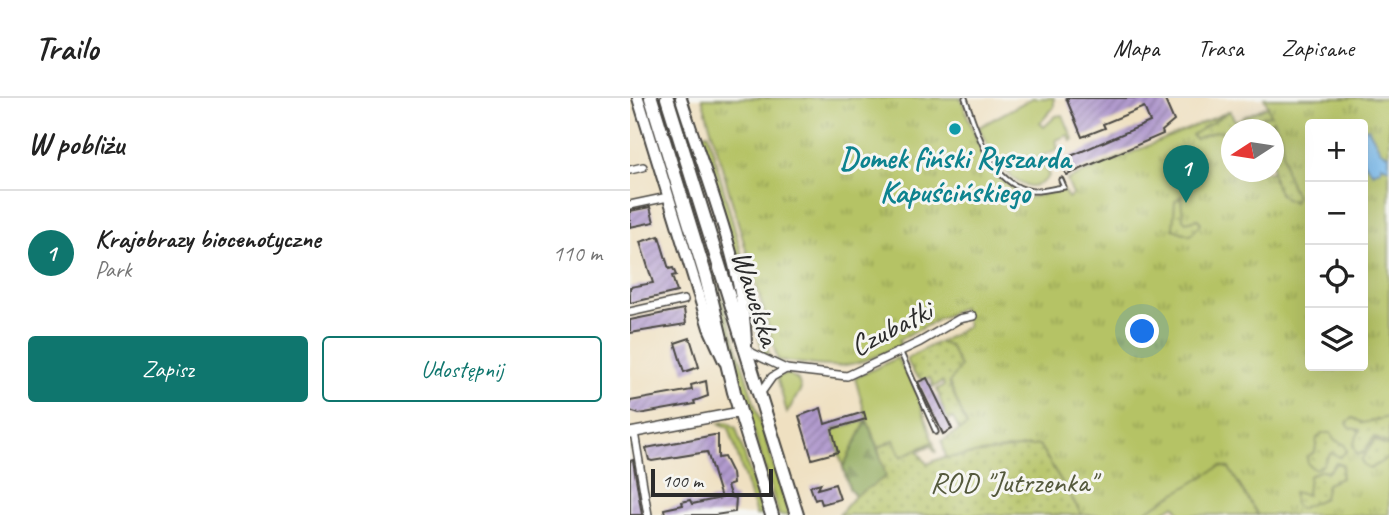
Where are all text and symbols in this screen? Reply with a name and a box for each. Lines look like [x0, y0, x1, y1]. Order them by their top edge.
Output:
text: Trailo [35, 27, 98, 69]
text: Mapa [1113, 33, 1159, 63]
text: Trasa [1197, 33, 1243, 63]
text: Zapisane [1281, 33, 1354, 63]
north arrow [1221, 119, 1284, 182]
map controls [1305, 119, 1368, 371]
button: + [1305, 119, 1368, 182]
marker: Domek fiński Ryszarda Kapuścińskiego [947, 121, 963, 137]
text: W pobliżu [28, 125, 124, 163]
place label: Domek fiński Ryszarda Kapuścińskiego [840, 139, 1073, 211]
pin: 1 [1163, 145, 1209, 203]
button: − [1305, 182, 1368, 245]
text: Krajobrazy biocenotyczne [95, 222, 321, 255]
text: 1 [46, 239, 56, 268]
text: 110 m [553, 239, 602, 268]
street label: Wawelska [723, 245, 790, 353]
button: locate [1305, 245, 1368, 308]
text: Park [95, 255, 131, 284]
street label: Czubatki [844, 290, 941, 365]
button: layers [1305, 308, 1368, 371]
your location [1125, 314, 1159, 348]
button: Zapisz [28, 336, 308, 402]
button: Udostępnij [322, 336, 602, 402]
park label: ROD "Jutrzenka" [930, 463, 1102, 501]
scale bar [651, 466, 774, 498]
text: 100 m [662, 469, 703, 493]

